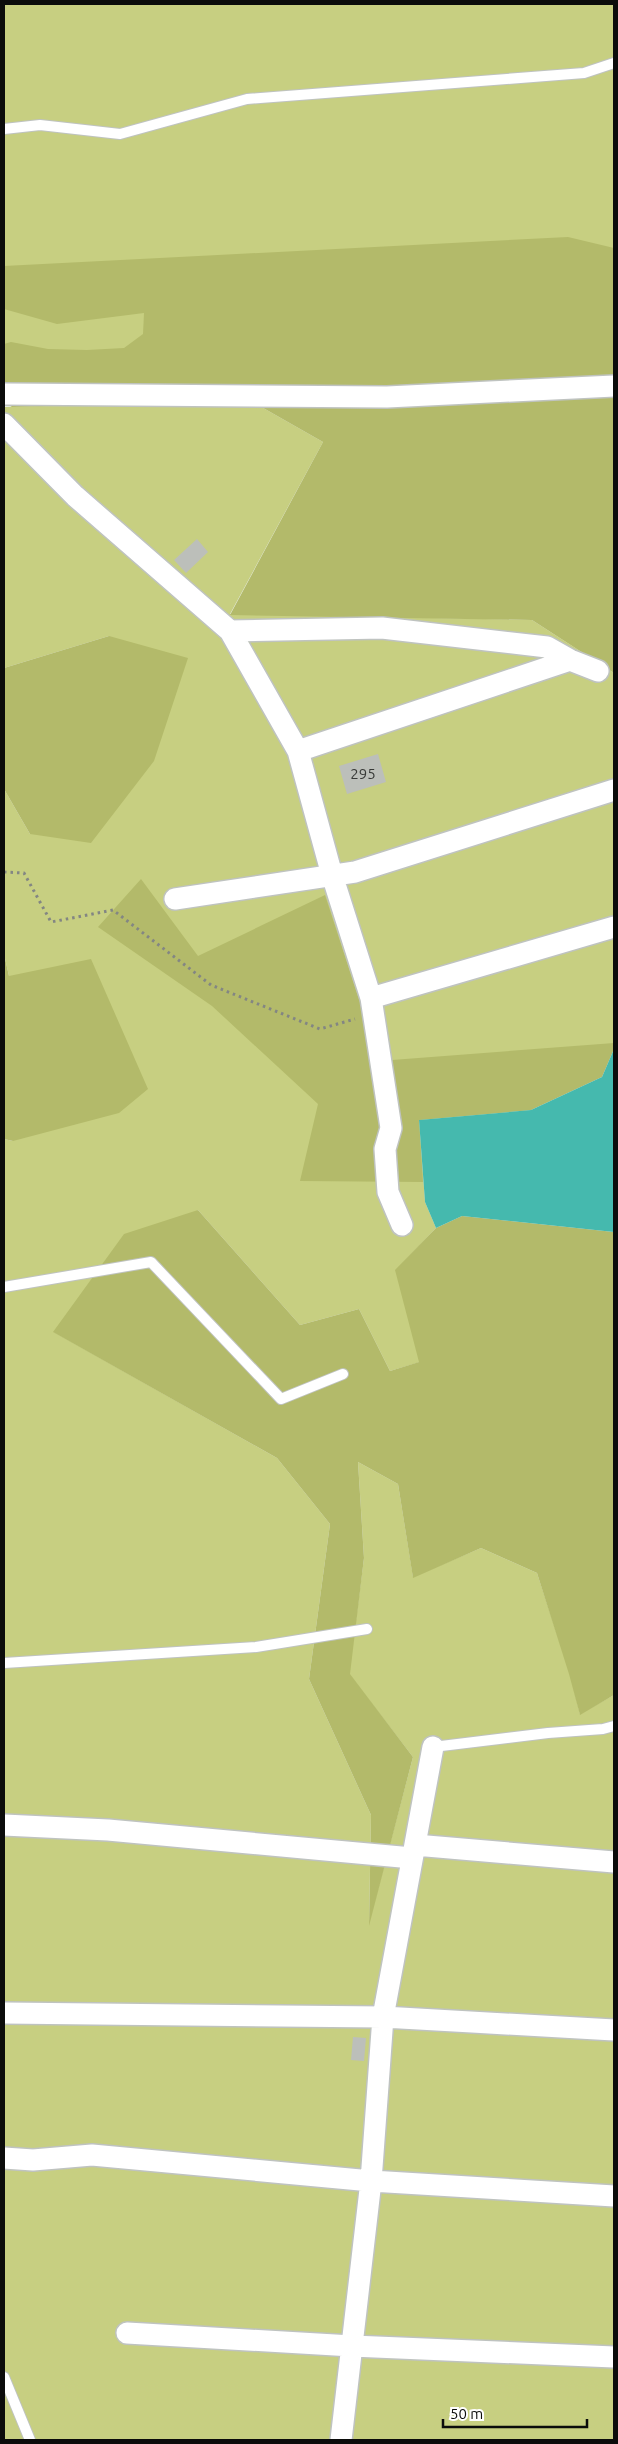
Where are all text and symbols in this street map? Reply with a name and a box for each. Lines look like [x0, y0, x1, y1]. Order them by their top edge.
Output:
house number: 295 [350, 765, 376, 782]
scale bar [443, 2396, 587, 2428]
text: 50 m [450, 2405, 483, 2422]

